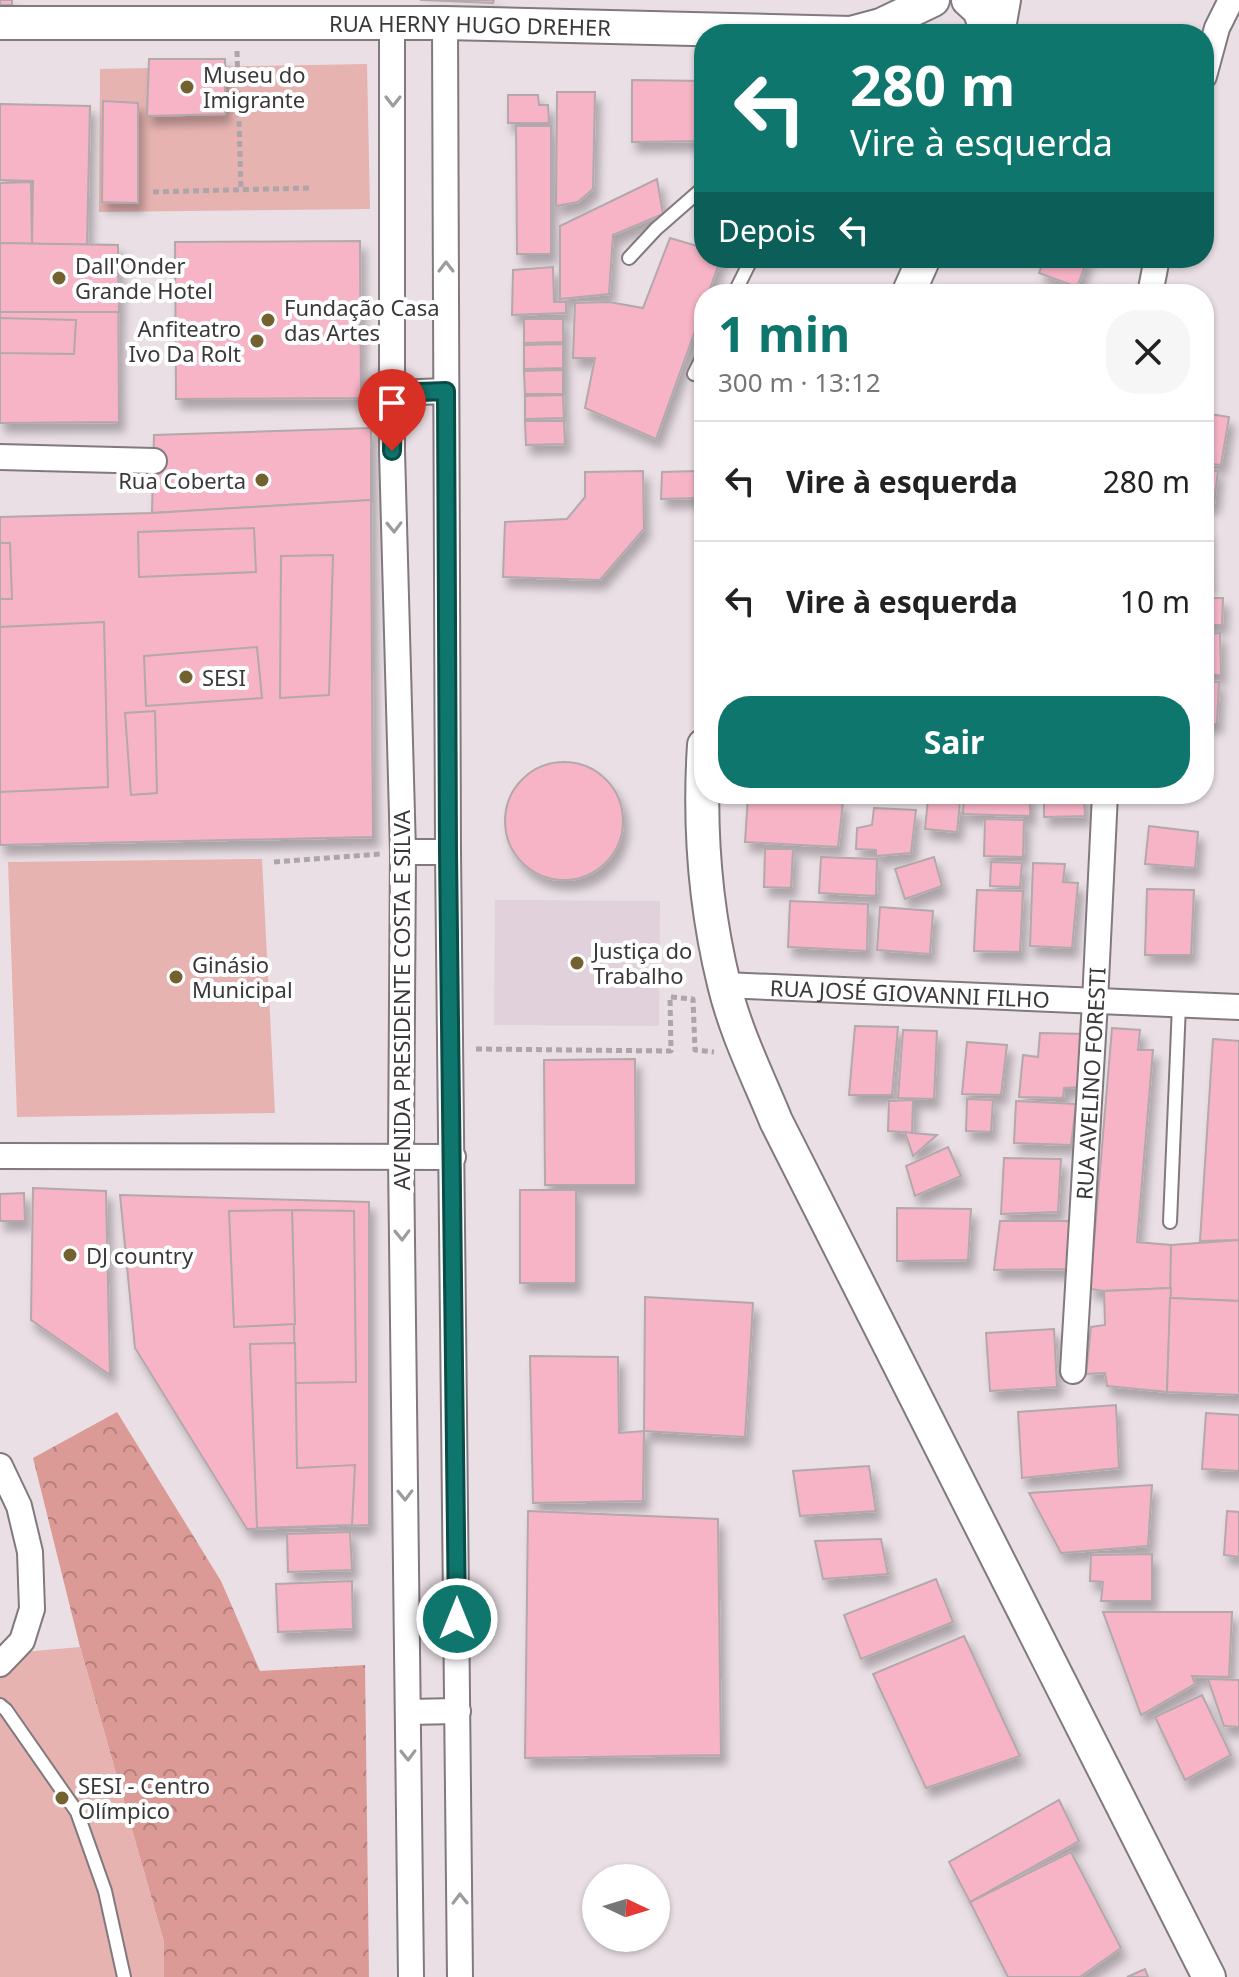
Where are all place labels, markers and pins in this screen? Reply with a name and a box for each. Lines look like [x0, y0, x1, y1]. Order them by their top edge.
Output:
place label: Museu do Imigrante [203, 59, 306, 114]
marker: Museu do Imigrante [178, 78, 196, 96]
place label: Dall'Onder Grande Hotel [75, 250, 213, 305]
marker: Dall'Onder Grande Hotel [50, 269, 68, 287]
place label: Fundação Casa das Artes [284, 292, 440, 347]
marker: Fundação Casa das Artes [259, 311, 277, 329]
place label: Anfiteatro Ivo Da Rolt [129, 313, 241, 368]
marker: Anfiteatro Ivo Da Rolt [248, 332, 266, 350]
pin [358, 369, 426, 451]
place label: Rua Coberta [118, 465, 246, 495]
marker: Rua Coberta [253, 471, 271, 489]
place label: SESI [202, 662, 246, 692]
marker: SESI [177, 668, 195, 686]
place label: Justiça do Trabalho [591, 935, 692, 990]
place label: Ginásio Municipal [192, 949, 293, 1004]
marker: Justiça do Trabalho [568, 954, 586, 972]
marker: Ginásio Municipal [167, 968, 185, 986]
place label: DJ country [86, 1240, 194, 1270]
marker: DJ country [61, 1246, 79, 1264]
place label: SESI - Centro Olímpico [78, 1770, 210, 1825]
marker: SESI - Centro Olímpico [53, 1789, 71, 1807]

